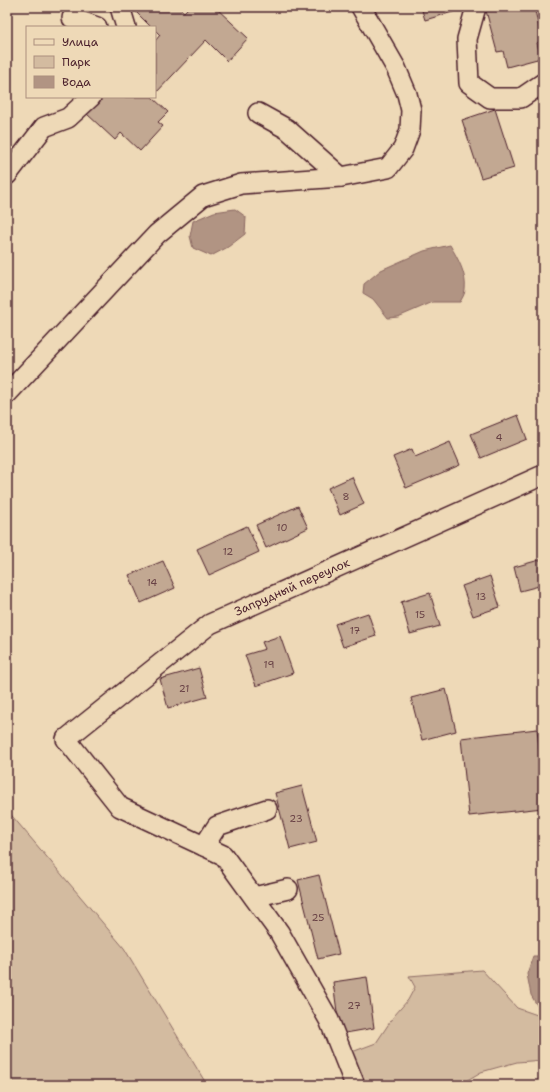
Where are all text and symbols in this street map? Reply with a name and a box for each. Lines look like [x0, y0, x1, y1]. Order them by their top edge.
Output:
legend [26, 26, 156, 98]
text: Улица [62, 34, 99, 50]
text: Парк [62, 54, 91, 70]
text: Вода [62, 74, 91, 90]
house number: 4 [496, 431, 503, 444]
house number: 8 [343, 490, 350, 503]
house number: 10 [277, 521, 287, 534]
house number: 12 [223, 545, 233, 558]
street label: Запрудный переулок [232, 554, 353, 620]
house number: 14 [147, 576, 157, 589]
house number: 13 [476, 590, 486, 603]
house number: 15 [415, 608, 425, 621]
house number: 17 [350, 624, 360, 637]
house number: 19 [264, 658, 274, 671]
house number: 21 [179, 682, 189, 695]
house number: 23 [289, 812, 303, 825]
house number: 25 [312, 911, 324, 924]
house number: 27 [347, 999, 361, 1012]

